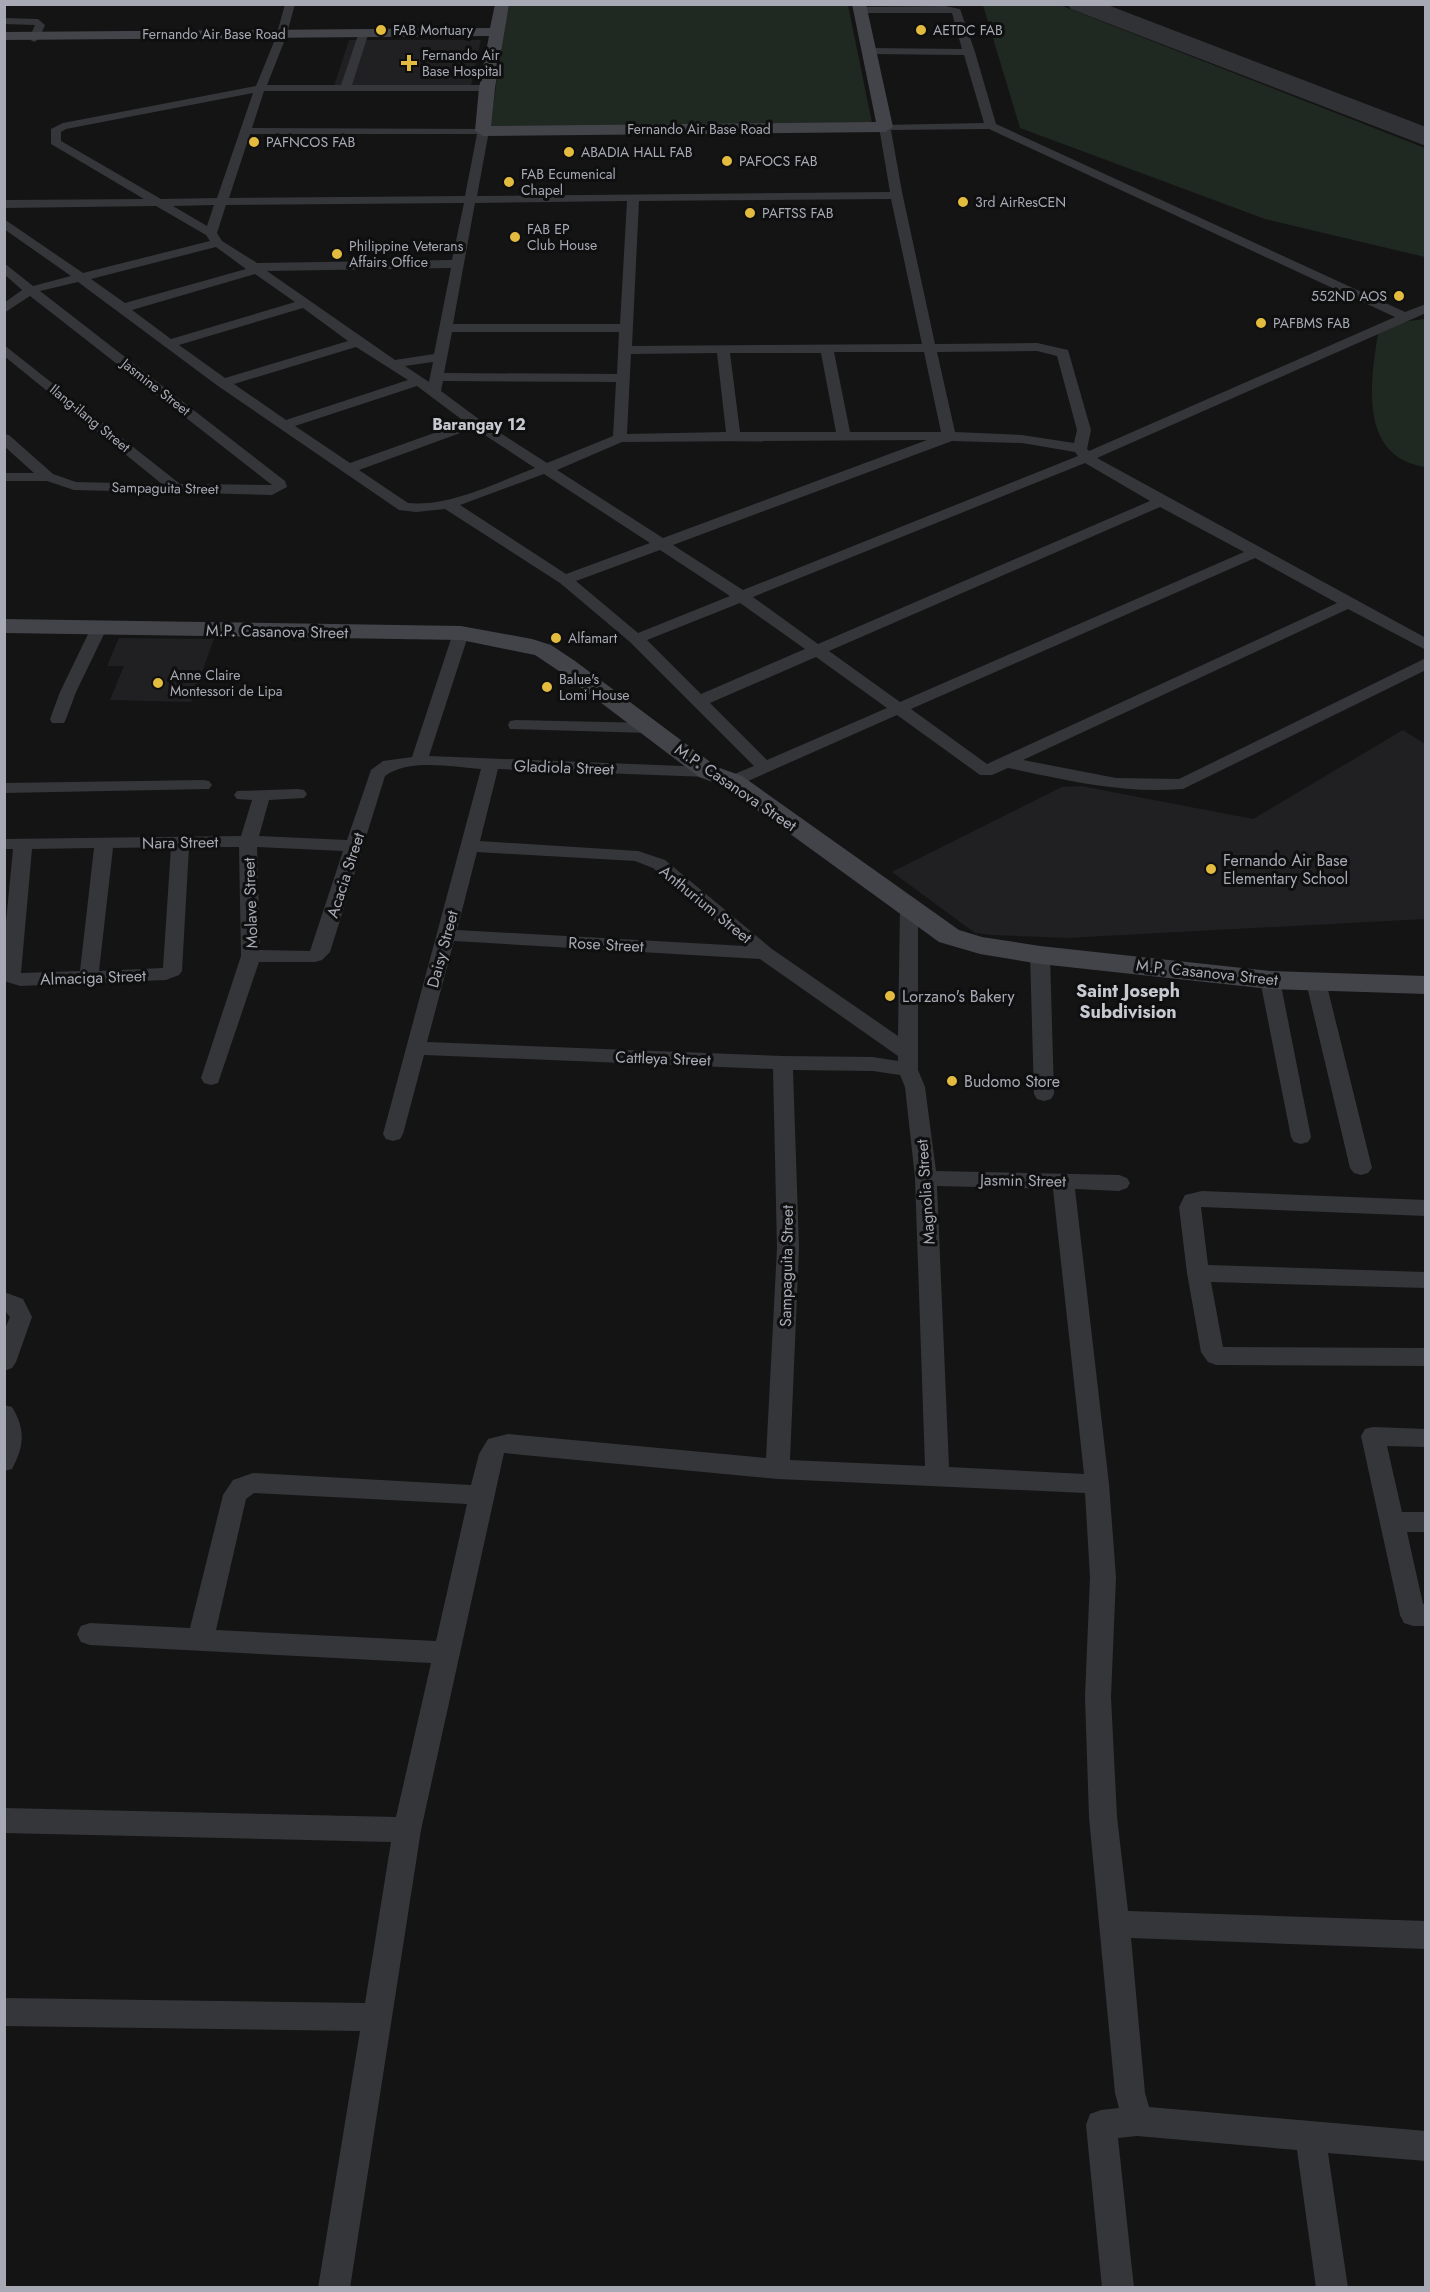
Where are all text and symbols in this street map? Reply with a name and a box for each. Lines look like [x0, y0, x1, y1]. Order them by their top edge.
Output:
place label: FAB Mortuary [393, 20, 474, 40]
place label: AETDC FAB [933, 20, 1003, 40]
marker: FAB Mortuary [374, 23, 388, 37]
marker: AETDC FAB [914, 23, 928, 37]
street label: Fernando Air Base Road [142, 24, 286, 44]
place label: Fernando Air Base Hospital [422, 45, 502, 81]
marker: Fernando Air Base Hospital [400, 54, 418, 72]
street label: Fernando Air Base Road [627, 119, 771, 139]
place label: PAFNCOS FAB [266, 132, 356, 152]
marker: PAFNCOS FAB [247, 135, 261, 149]
place label: ABADIA HALL FAB [581, 142, 693, 162]
marker: ABADIA HALL FAB [562, 145, 576, 159]
place label: PAFOCS FAB [739, 151, 818, 171]
marker: PAFOCS FAB [720, 154, 734, 168]
place label: FAB Ecumenical Chapel [521, 164, 616, 200]
marker: FAB Ecumenical Chapel [502, 175, 516, 189]
place label: 3rd AirResCEN [975, 192, 1066, 212]
marker: 3rd AirResCEN [956, 195, 970, 209]
place label: PAFTSS FAB [762, 203, 834, 223]
marker: PAFTSS FAB [743, 206, 757, 220]
place label: FAB EP Club House [527, 219, 597, 255]
marker: FAB EP Club House [508, 230, 522, 244]
place label: Philippine Veterans Affairs Office [349, 236, 464, 272]
marker: Philippine Veterans Affairs Office [330, 247, 344, 261]
place label: 552ND AOS [1311, 286, 1387, 306]
marker: 552ND AOS [1392, 289, 1406, 303]
place label: PAFBMS FAB [1273, 313, 1350, 333]
marker: PAFBMS FAB [1254, 316, 1268, 330]
street label: Jasmine Street [116, 353, 195, 421]
street label: Ilang-ilang Street [46, 379, 135, 457]
district label: Barangay 12 [432, 413, 526, 436]
street label: Sampaguita Street [111, 477, 219, 499]
street label: M.P. Casanova Street [206, 619, 349, 644]
place label: Alfamart [568, 628, 618, 648]
marker: Alfamart [549, 631, 563, 645]
place label: Anne Claire Montessori de Lipa [170, 665, 283, 701]
place label: Balue's Lomi House [559, 669, 630, 705]
marker: Anne Claire Montessori de Lipa [151, 676, 165, 690]
marker: Balue's Lomi House [540, 680, 554, 694]
street label: M.P. Casanova Street [670, 738, 801, 837]
street label: Gladiola Street [514, 754, 615, 781]
street label: Acacia Street [321, 829, 370, 921]
street label: Nara Street [142, 830, 218, 855]
place label: Fernando Air Base Elementary School [1223, 849, 1348, 890]
street label: Molave Street [237, 857, 264, 949]
street label: Anthurium Street [654, 860, 757, 949]
marker: Fernando Air Base Elementary School [1204, 862, 1218, 876]
street label: Daisy Street [421, 908, 464, 990]
street label: Rose Street [568, 931, 644, 958]
street label: M.P. Casanova Street [1135, 954, 1279, 991]
street label: Almaciga Street [40, 964, 147, 991]
district label: Saint Joseph Subdivision [1076, 978, 1180, 1025]
place label: Lorzano's Bakery [902, 985, 1015, 1008]
marker: Lorzano's Bakery [883, 989, 897, 1003]
street label: Cattleya Street [615, 1045, 711, 1072]
place label: Budomo Store [964, 1070, 1060, 1093]
marker: Budomo Store [945, 1074, 959, 1088]
street label: Magnolia Street [910, 1138, 941, 1245]
street label: Jasmin Street [978, 1168, 1066, 1193]
street label: Sampaguita Street [774, 1205, 799, 1327]

